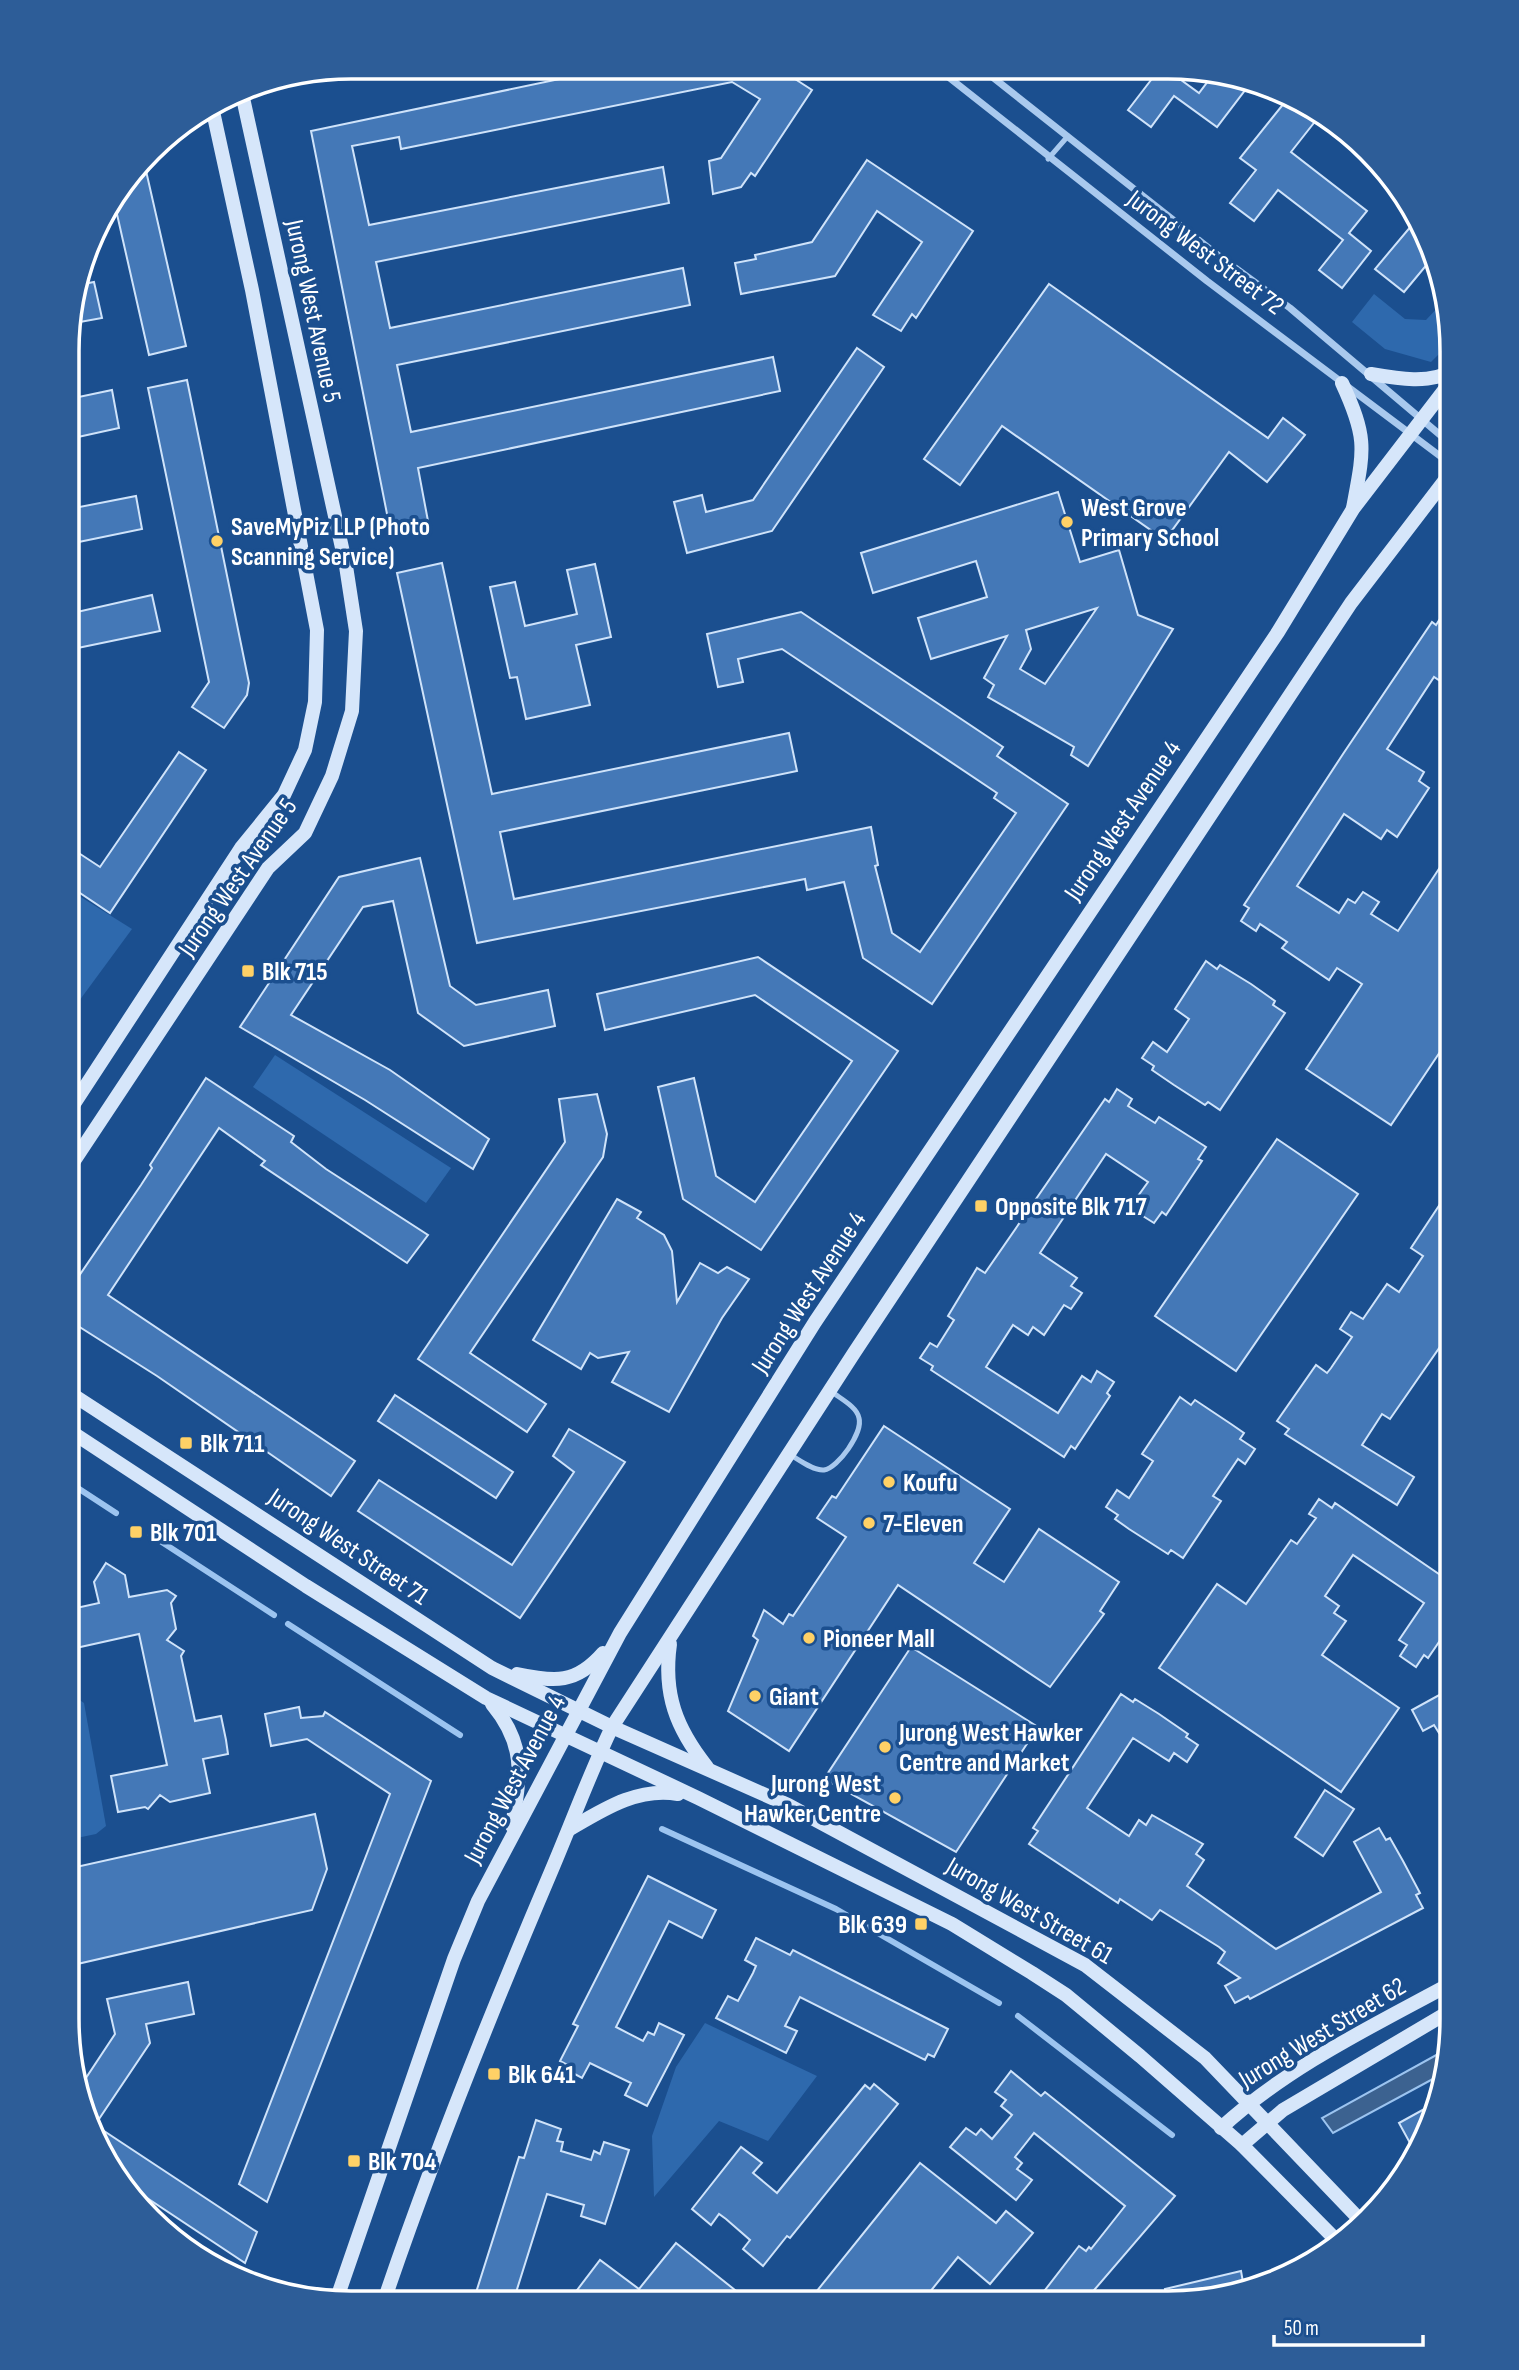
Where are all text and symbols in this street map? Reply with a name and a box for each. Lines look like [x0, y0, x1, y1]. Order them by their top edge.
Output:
street label: Jurong West Street 72 [1120, 184, 1290, 322]
street label: Jurong West Avenue 5 [278, 216, 347, 406]
place label: West Grove Primary School [1081, 493, 1219, 554]
place label: SaveMyPiz LLP (Photo Scanning Service) [231, 512, 430, 573]
marker: West Grove Primary School [1059, 514, 1075, 530]
marker: SaveMyPiz LLP (Photo Scanning Service) [209, 533, 225, 549]
street label: Jurong West Avenue 4 [1058, 735, 1188, 908]
street label: Jurong West Avenue 5 [172, 793, 304, 964]
place label: Blk 715 [262, 957, 328, 988]
marker: Blk 715 [240, 963, 256, 979]
place label: Opposite Blk 717 [995, 1192, 1147, 1223]
marker: Opposite Blk 717 [973, 1198, 989, 1214]
street label: Jurong West Avenue 4 [745, 1206, 873, 1380]
place label: Blk 711 [200, 1429, 264, 1460]
marker: Blk 711 [178, 1435, 194, 1451]
place label: Koufu [903, 1468, 958, 1499]
marker: Koufu [881, 1474, 897, 1490]
street label: Jurong West Street 71 [261, 1482, 434, 1612]
place label: 7-Eleven [883, 1509, 964, 1540]
marker: 7-Eleven [861, 1515, 877, 1531]
place label: Blk 701 [150, 1518, 216, 1549]
marker: Blk 701 [128, 1524, 144, 1540]
place label: Pioneer Mall [823, 1624, 935, 1655]
marker: Pioneer Mall [801, 1630, 817, 1646]
place label: Giant [769, 1682, 819, 1713]
marker: Giant [747, 1688, 763, 1704]
street label: Jurong West Avenue 4 [457, 1690, 573, 1870]
place label: Jurong West Hawker Centre and Market [898, 1718, 1083, 1779]
marker: Jurong West Hawker Centre and Market [877, 1739, 893, 1755]
place label: Jurong West Hawker Centre [744, 1769, 881, 1830]
marker: Jurong West Hawker Centre [887, 1790, 903, 1806]
street label: Jurong West Street 61 [939, 1851, 1118, 1972]
place label: Blk 639 [838, 1910, 907, 1941]
marker: Blk 639 [913, 1916, 929, 1932]
street label: Jurong West Street 62 [1233, 1971, 1412, 2096]
place label: Blk 641 [508, 2060, 576, 2091]
marker: Blk 641 [486, 2066, 502, 2082]
place label: Blk 704 [368, 2147, 436, 2178]
marker: Blk 704 [346, 2153, 362, 2169]
scale bar [1274, 2304, 1423, 2348]
text: 50 m [1284, 2316, 1319, 2341]

